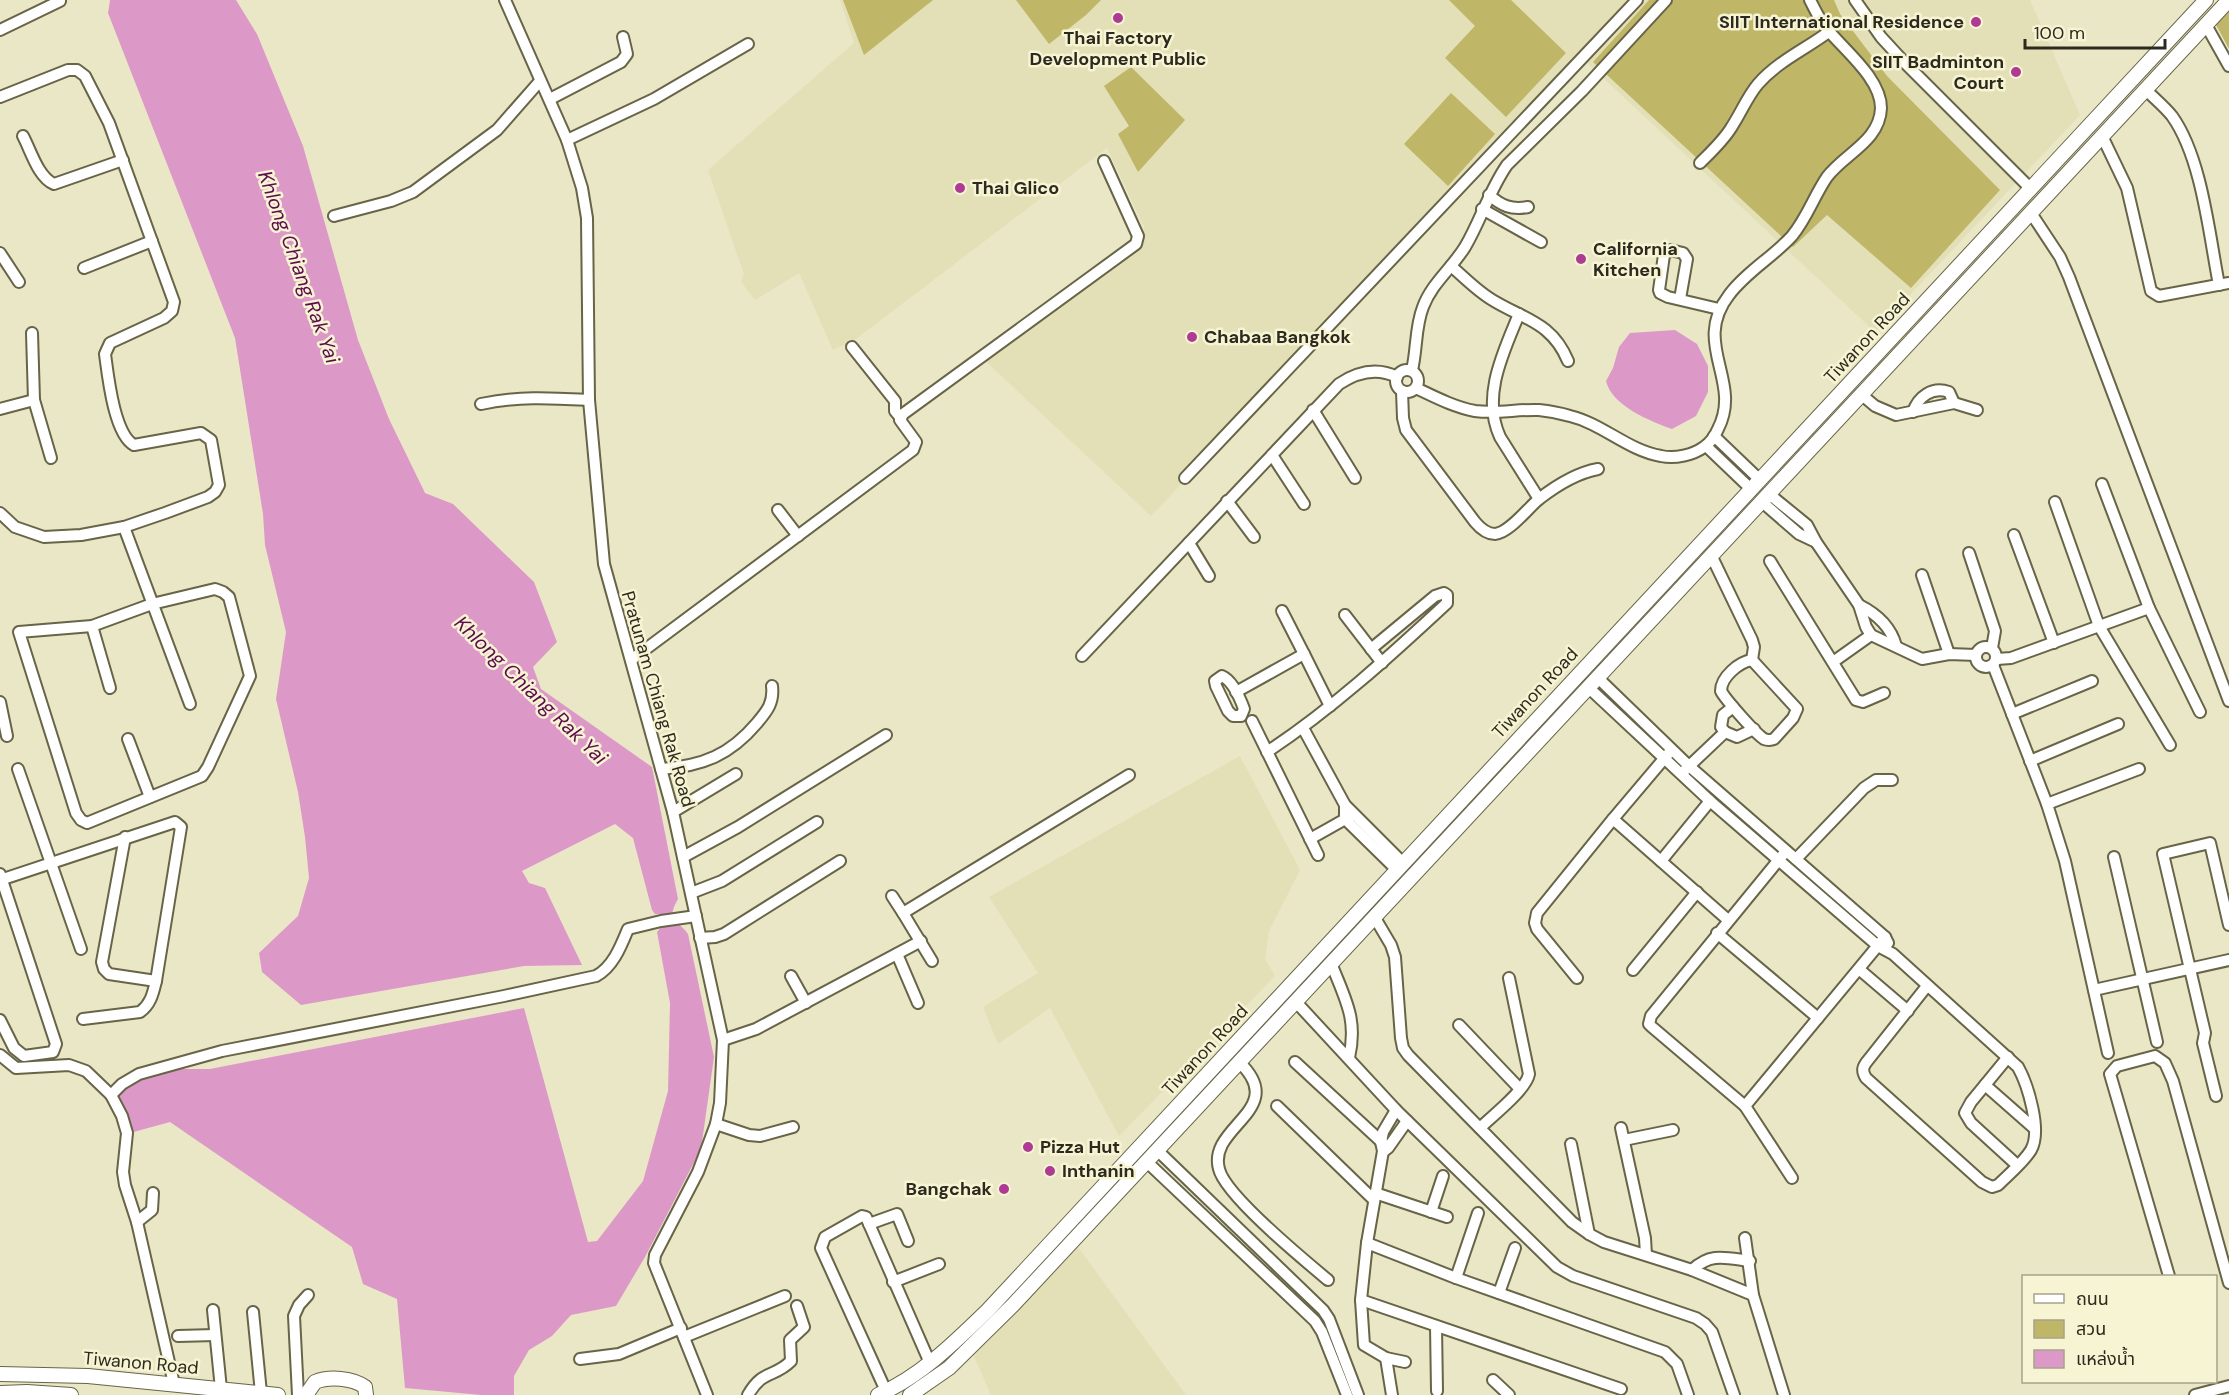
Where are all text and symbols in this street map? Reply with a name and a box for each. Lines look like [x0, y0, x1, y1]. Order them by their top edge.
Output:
place label: SIIT International Residence [1719, 10, 1964, 34]
marker: Thai Factory Development Public [1111, 11, 1125, 25]
scale bar [2025, 12, 2164, 50]
marker: SIIT International Residence [1969, 15, 1983, 29]
text: 100 m [2034, 21, 2085, 45]
place label: Thai Factory Development Public [1030, 26, 1206, 71]
place label: SIIT Badminton Court [1872, 50, 2004, 95]
marker: SIIT Badminton Court [2009, 65, 2023, 79]
water label: Khlong Chiang Rak Yai [252, 167, 346, 368]
place label: Thai Glico [972, 176, 1059, 200]
marker: Thai Glico [953, 181, 967, 195]
place label: California Kitchen [1593, 237, 1678, 282]
marker: California Kitchen [1574, 252, 1588, 266]
street label: Tiwanon Road [1819, 288, 1915, 388]
place label: Chabaa Bangkok [1204, 325, 1352, 349]
marker: Chabaa Bangkok [1185, 330, 1199, 344]
street label: Pratunam Chiang Rak Road [616, 588, 700, 810]
water label: Khlong Chiang Rak Yai [449, 610, 614, 771]
street label: Tiwanon Road [1487, 643, 1583, 743]
street label: Tiwanon Road [1157, 1000, 1253, 1100]
place label: Pizza Hut [1040, 1135, 1120, 1159]
marker: Pizza Hut [1021, 1140, 1035, 1154]
place label: Inthanin [1062, 1159, 1135, 1183]
marker: Inthanin [1043, 1164, 1057, 1178]
place label: Bangchak [905, 1177, 993, 1201]
marker: Bangchak [997, 1182, 1011, 1196]
legend [2022, 1275, 2217, 1383]
text: ถนน [2076, 1287, 2109, 1311]
text: สวน [2076, 1317, 2106, 1341]
street label: Tiwanon Road [82, 1346, 200, 1380]
text: แหล่งน้ำ [2076, 1346, 2135, 1371]

